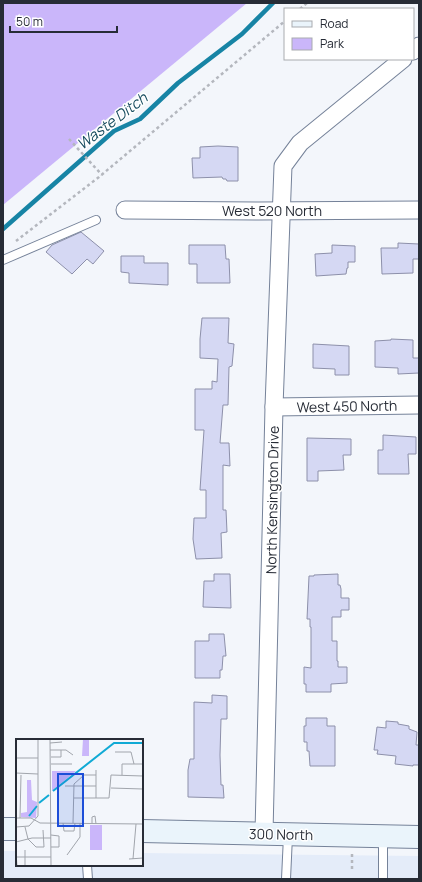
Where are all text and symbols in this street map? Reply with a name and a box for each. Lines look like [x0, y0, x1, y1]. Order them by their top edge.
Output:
scale bar [10, 8, 117, 34]
legend [284, 8, 414, 60]
text: 50 m [16, 13, 43, 30]
text: Road [320, 15, 348, 32]
text: Park [320, 35, 345, 52]
water label: Waste Ditch [72, 87, 153, 155]
street label: West 520 North [222, 201, 322, 220]
street label: West 450 North [296, 396, 398, 416]
street label: North Kensington Drive [261, 426, 283, 574]
inset map [16, 739, 143, 866]
street label: 300 North [249, 824, 313, 844]

